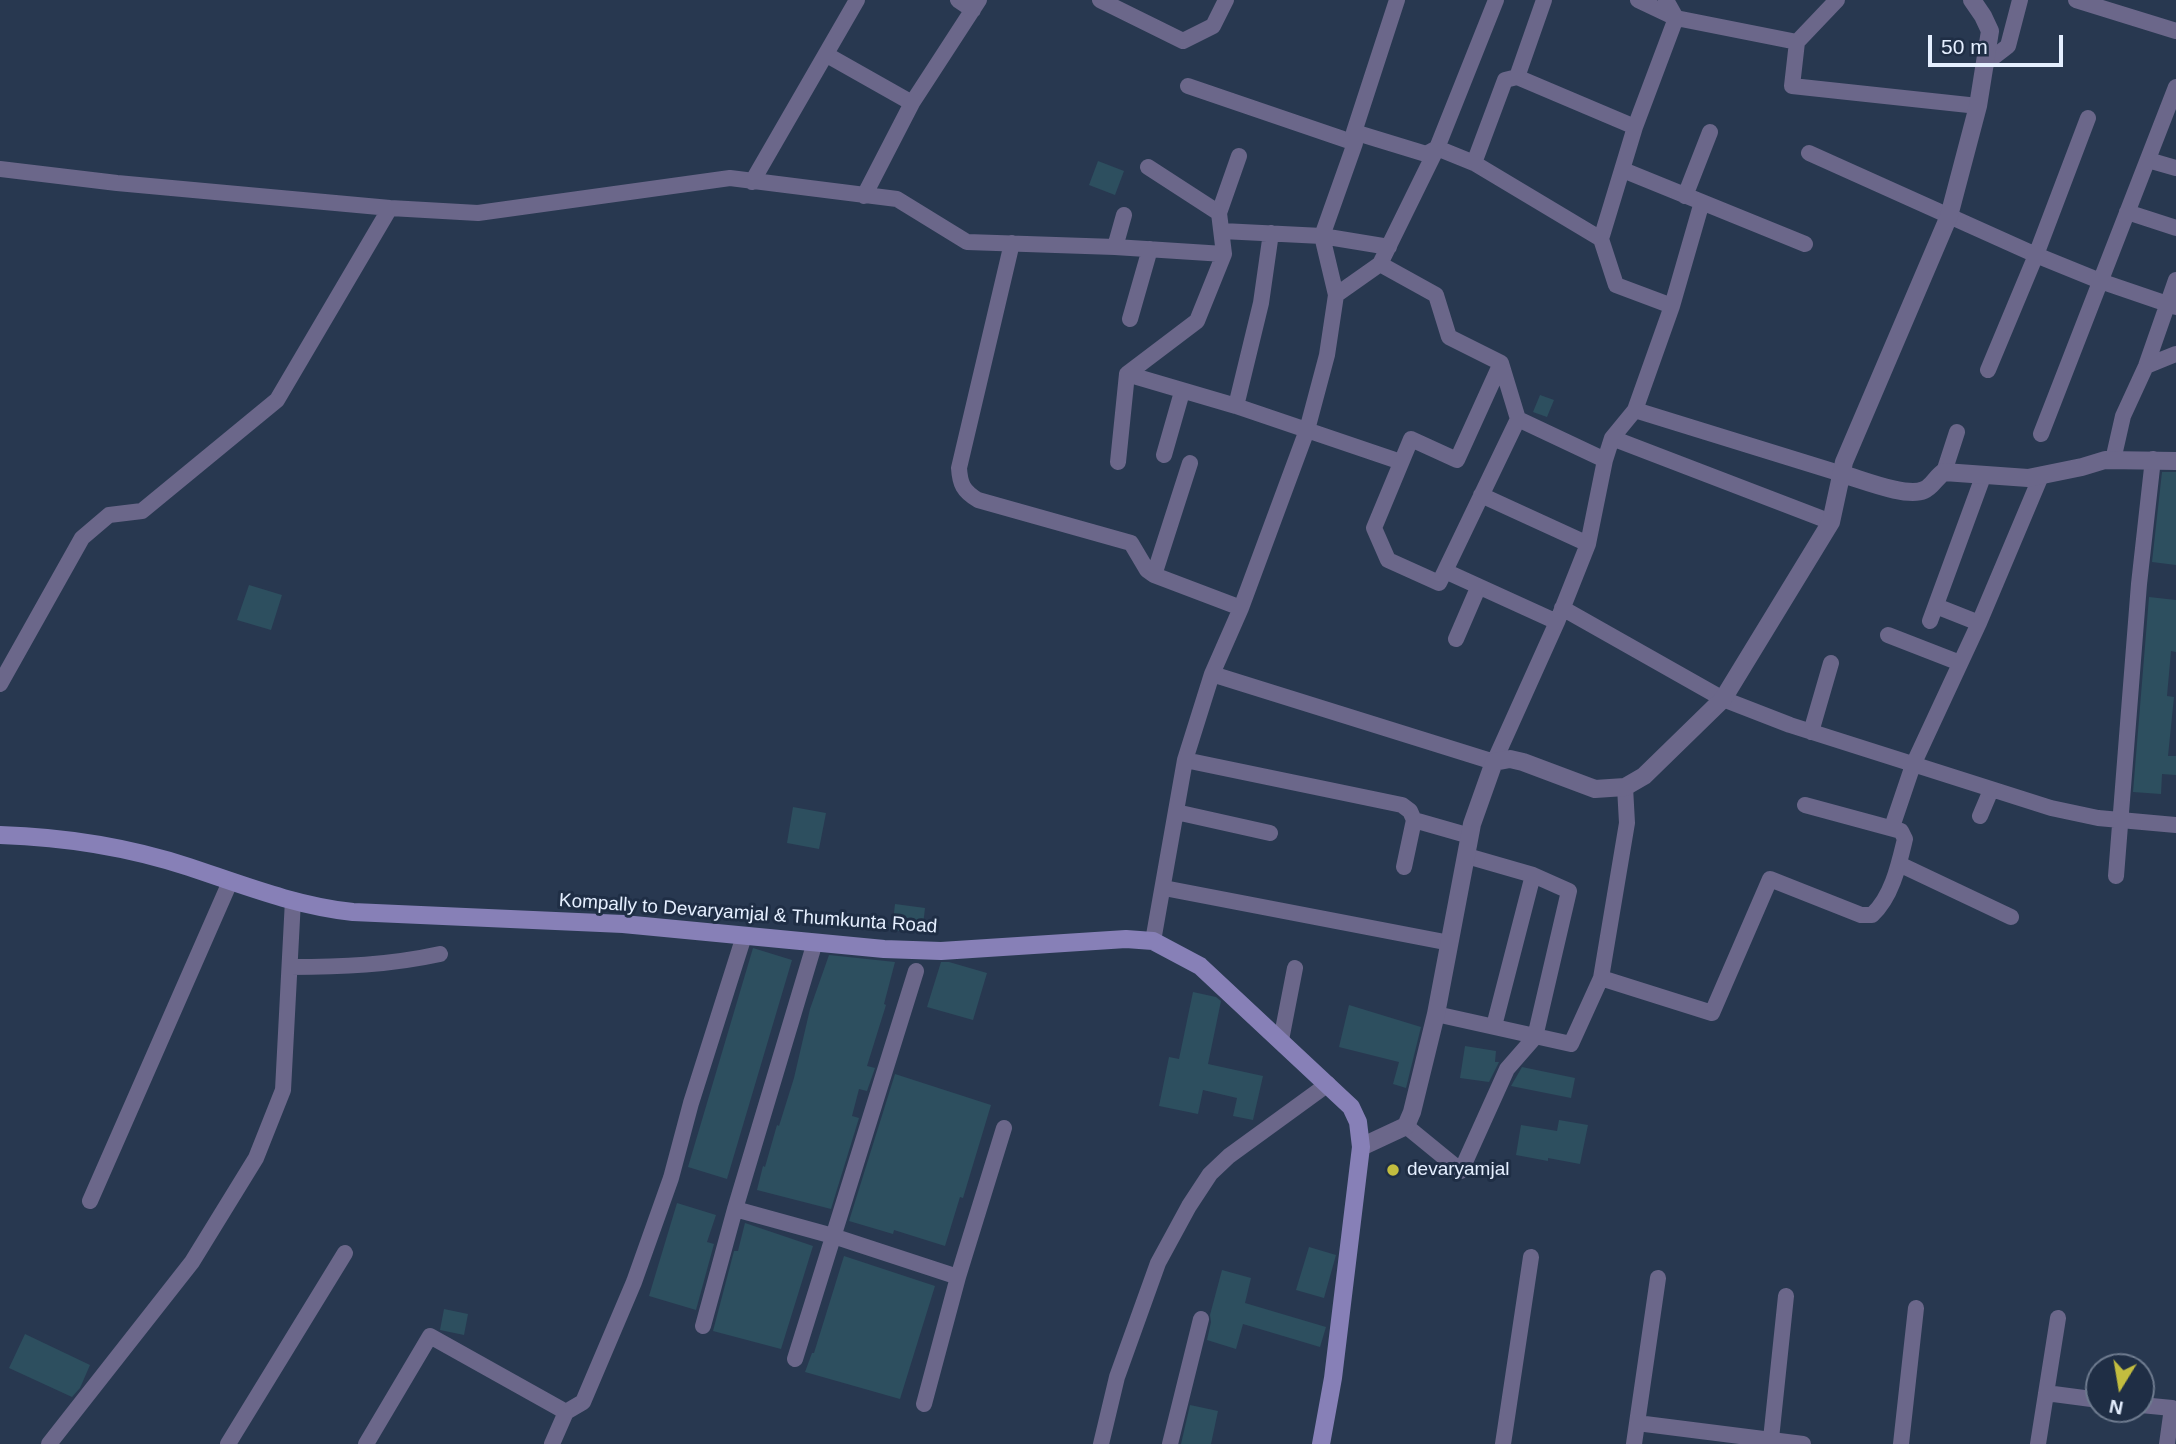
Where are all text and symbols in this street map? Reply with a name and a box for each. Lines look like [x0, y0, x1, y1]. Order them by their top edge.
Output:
scale bar [1931, 21, 2066, 65]
text: 50 m [1941, 35, 1988, 58]
street label: Kompally to Devaryamjal & Thumkunta Road [558, 889, 938, 939]
place label: devaryamjal [1407, 1159, 1509, 1181]
marker: devaryamjal [1385, 1162, 1401, 1178]
north arrow [2085, 1353, 2155, 1423]
text: N [2108, 1396, 2125, 1419]

